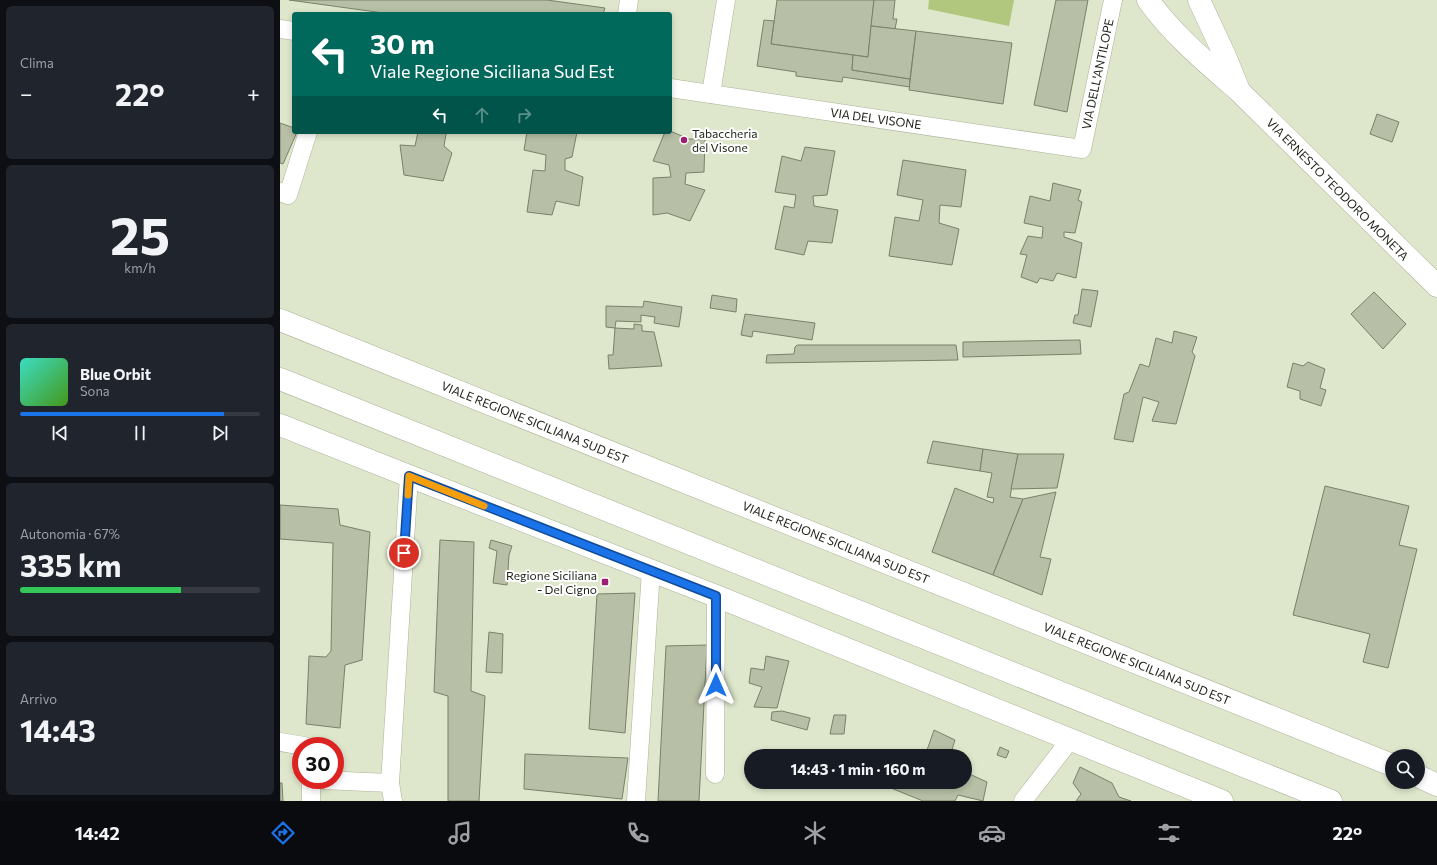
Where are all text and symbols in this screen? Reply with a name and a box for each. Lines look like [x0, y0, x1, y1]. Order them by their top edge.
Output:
street label: VIA DELL'ANTILOPE [1078, 17, 1116, 131]
text: 30 m [370, 26, 435, 60]
icon: left [304, 28, 356, 80]
text: Clima [20, 55, 54, 71]
text: Viale Regione Siciliana Sud Est [370, 60, 614, 82]
text: 22° [115, 75, 165, 112]
text: − [20, 80, 33, 107]
text: + [247, 80, 260, 107]
icon: left [429, 104, 451, 126]
icon: ahead [471, 104, 493, 126]
icon: right [513, 104, 535, 126]
street label: VIA DEL VISONE [830, 105, 922, 131]
street label: VIA ERNESTO TEODORO MONETA [1264, 115, 1412, 263]
place label: Tabaccheria del Visone [692, 126, 758, 154]
marker: Tabaccheria del Visone [679, 135, 689, 145]
text: 25 [110, 202, 170, 266]
text: km/h [124, 260, 156, 276]
text: Blue Orbit [80, 365, 151, 383]
street label: VIALE REGIONE SICILIANA SUD EST [439, 378, 631, 466]
text: Sona [80, 383, 110, 399]
icon: previous [49, 422, 71, 444]
icon: pause [129, 422, 151, 444]
icon: next [209, 422, 231, 444]
street label: VIALE REGIONE SICILIANA SUD EST [740, 498, 932, 586]
text: Autonomia · 67% [20, 526, 120, 542]
pin [387, 536, 421, 570]
icon: arrive [393, 542, 415, 564]
text: 335 km [20, 546, 121, 583]
place label: Regione Siciliana - Del Cigno [506, 568, 597, 596]
marker: Regione Siciliana - Del Cigno [600, 577, 610, 587]
street label: VIALE REGIONE SICILIANA SUD EST [1041, 619, 1233, 707]
position arrow [695, 664, 737, 706]
text: Arrivo [20, 691, 57, 707]
text: 14:43 [20, 711, 96, 748]
speed limit sign: 30 [292, 737, 344, 789]
map controls [1385, 749, 1425, 789]
button: search [1385, 749, 1425, 789]
text: 14:43 · 1 min · 160 m [791, 760, 925, 778]
icon: directions [269, 819, 297, 847]
icon: music [446, 819, 474, 847]
icon: phone [624, 819, 652, 847]
icon: climate [801, 819, 829, 847]
icon: car [978, 819, 1006, 847]
icon: filters [1155, 819, 1183, 847]
text: 14:42 [75, 822, 120, 844]
text: 22° [1333, 822, 1362, 844]

